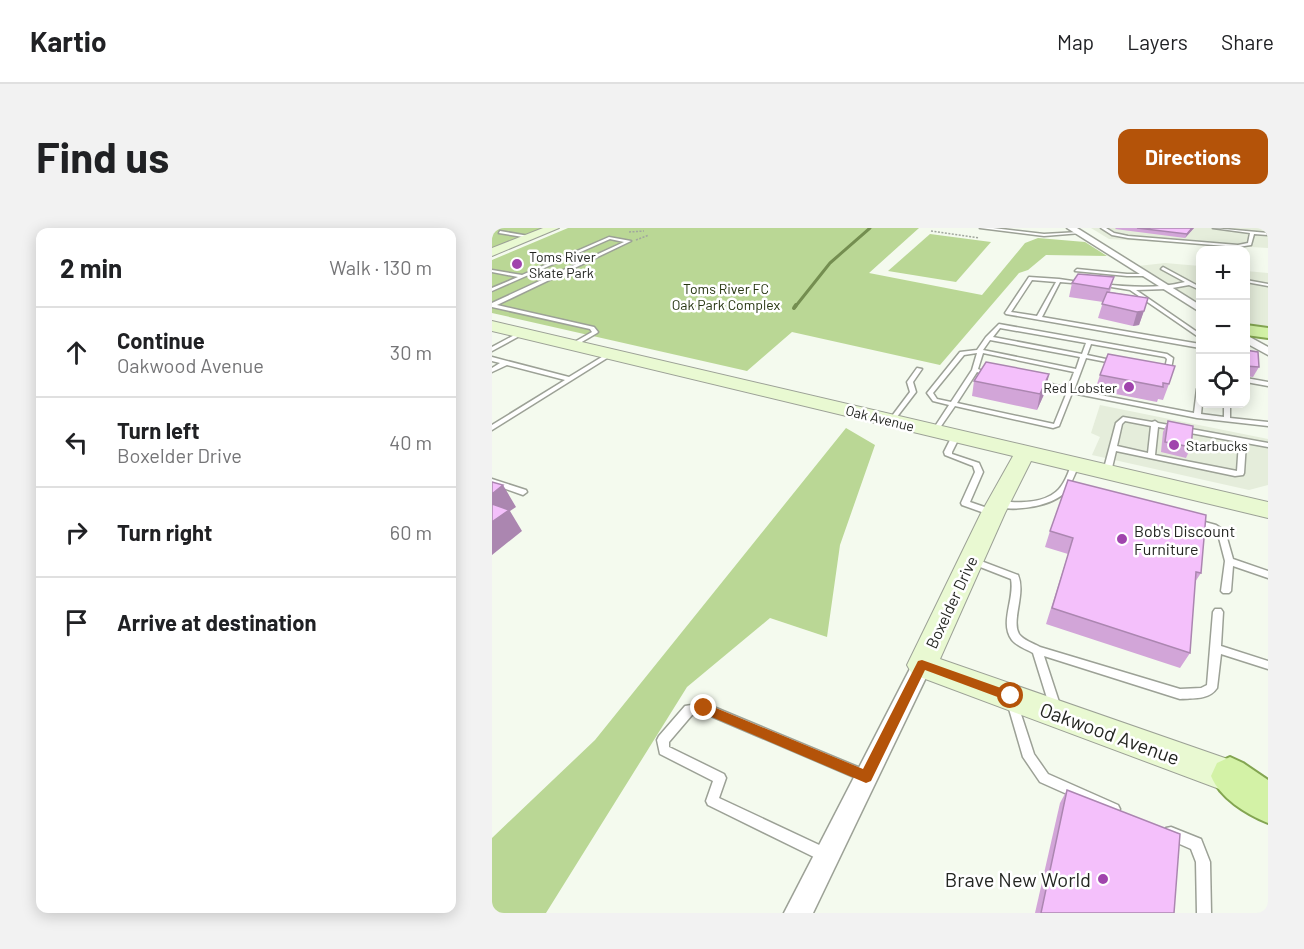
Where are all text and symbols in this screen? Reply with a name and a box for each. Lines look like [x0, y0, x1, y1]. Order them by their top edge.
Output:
text: Kartio [30, 24, 107, 58]
text: Map [1057, 29, 1094, 54]
text: Layers [1127, 29, 1188, 54]
text: Share [1221, 29, 1274, 54]
button: Directions [1118, 129, 1268, 184]
text: Find us [36, 131, 169, 181]
map controls [1196, 246, 1250, 408]
button: + [1196, 246, 1250, 300]
place label: Toms River Skate Park [529, 248, 596, 281]
text: 2 min [60, 252, 122, 283]
text: Walk · 130 m [329, 255, 432, 279]
marker: Toms River Skate Park [510, 257, 524, 271]
park label: Toms River FC Oak Park Complex [672, 280, 781, 313]
button: − [1196, 300, 1250, 354]
text: Continue [117, 327, 205, 353]
icon: ahead [60, 336, 93, 369]
text: 30 m [390, 340, 432, 364]
text: Oakwood Avenue [117, 353, 264, 377]
button: locate [1196, 354, 1250, 408]
place label: Red Lobster [1043, 379, 1117, 396]
marker: Red Lobster [1122, 380, 1136, 394]
street label: Oak Avenue [844, 401, 916, 435]
text: Turn left [117, 417, 200, 443]
icon: left [60, 426, 93, 459]
text: 40 m [389, 430, 432, 454]
place label: Starbucks [1186, 437, 1248, 454]
marker: Starbucks [1167, 438, 1181, 452]
text: Boxelder Drive [117, 443, 242, 467]
icon: right [60, 516, 93, 549]
text: Turn right [117, 519, 212, 545]
text: 60 m [390, 520, 432, 544]
place label: Bob's Discount Furniture [1134, 521, 1235, 558]
marker: Bob's Discount Furniture [1115, 532, 1129, 546]
street label: Boxelder Drive [921, 553, 981, 651]
icon: arrive [60, 606, 93, 639]
text: Arrive at destination [117, 609, 316, 635]
route start [997, 682, 1023, 708]
route end [690, 694, 716, 720]
street label: Oakwood Avenue [1037, 697, 1183, 769]
place label: Brave New World [945, 867, 1091, 891]
marker: Brave New World [1096, 872, 1110, 886]

